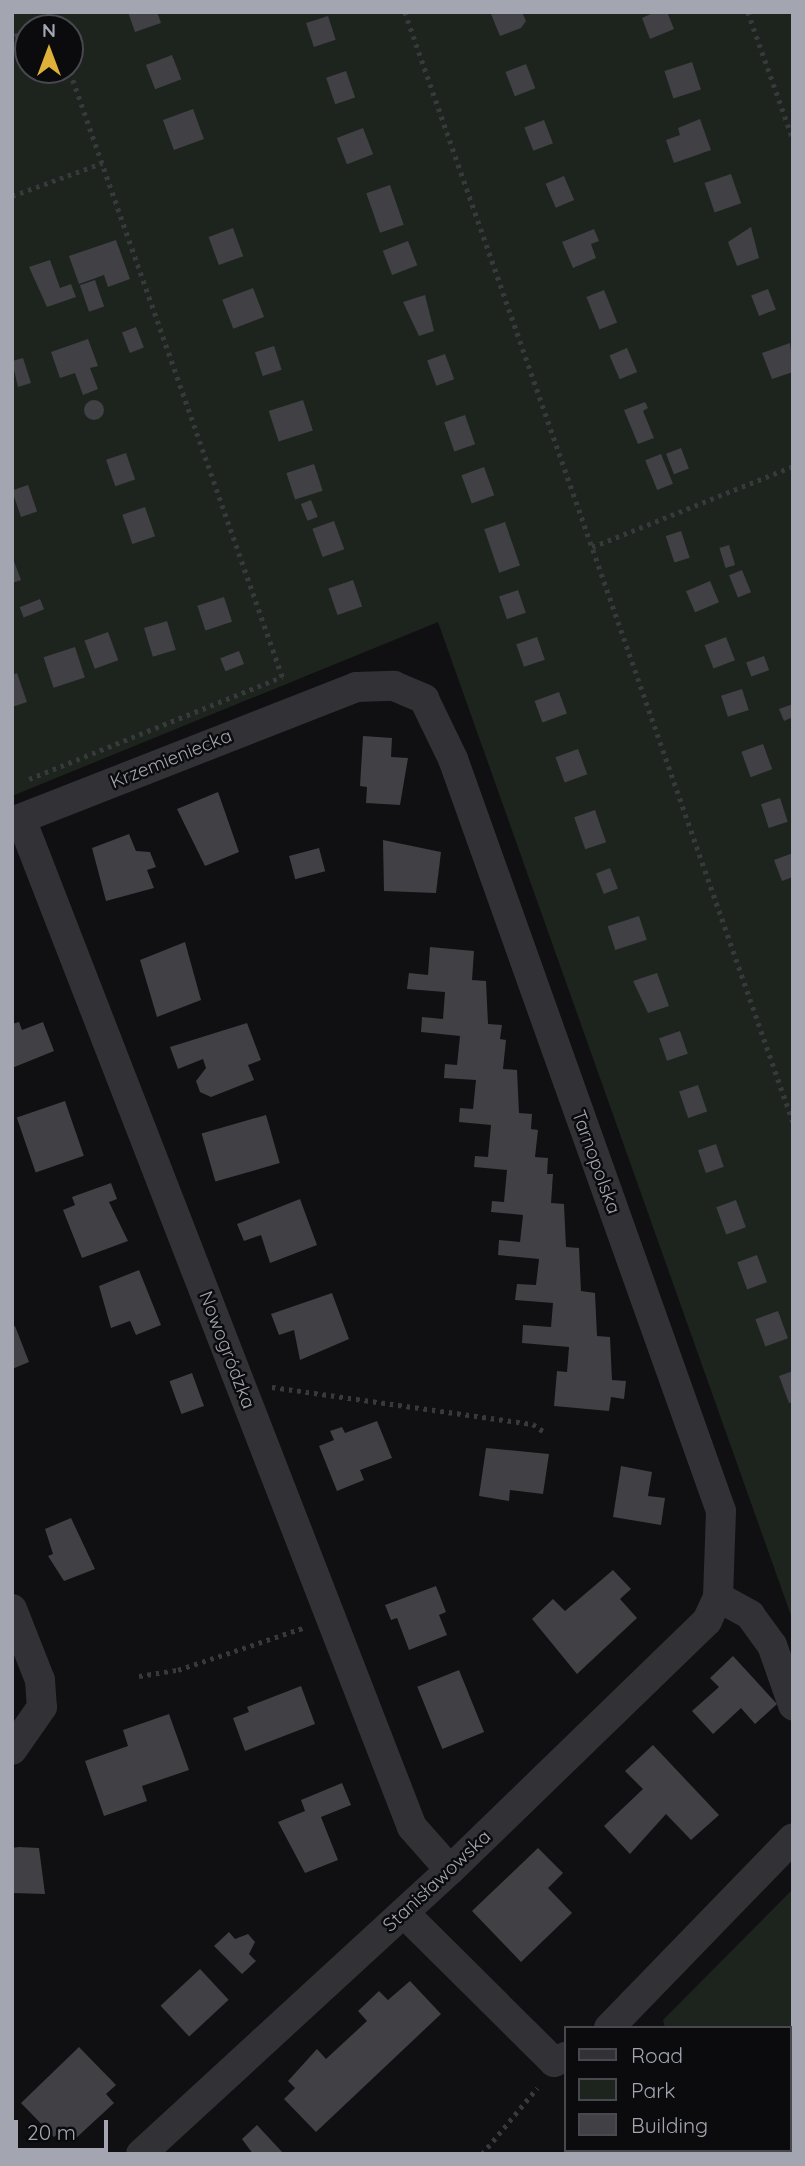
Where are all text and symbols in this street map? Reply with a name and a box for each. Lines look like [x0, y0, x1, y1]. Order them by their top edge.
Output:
north arrow [14, 14, 84, 84]
text: N [42, 18, 56, 42]
street label: Krzemieniecka [107, 724, 235, 794]
street label: Tarnopolska [567, 1107, 625, 1217]
street label: Nowogródzka [194, 1288, 260, 1412]
street label: Stanisławowska [378, 1825, 496, 1937]
legend [564, 2026, 791, 2152]
text: Road [631, 2042, 683, 2068]
text: Park [631, 2077, 675, 2103]
scale bar [18, 2106, 112, 2150]
text: Building [631, 2112, 708, 2138]
text: 20 m [27, 2119, 76, 2145]

